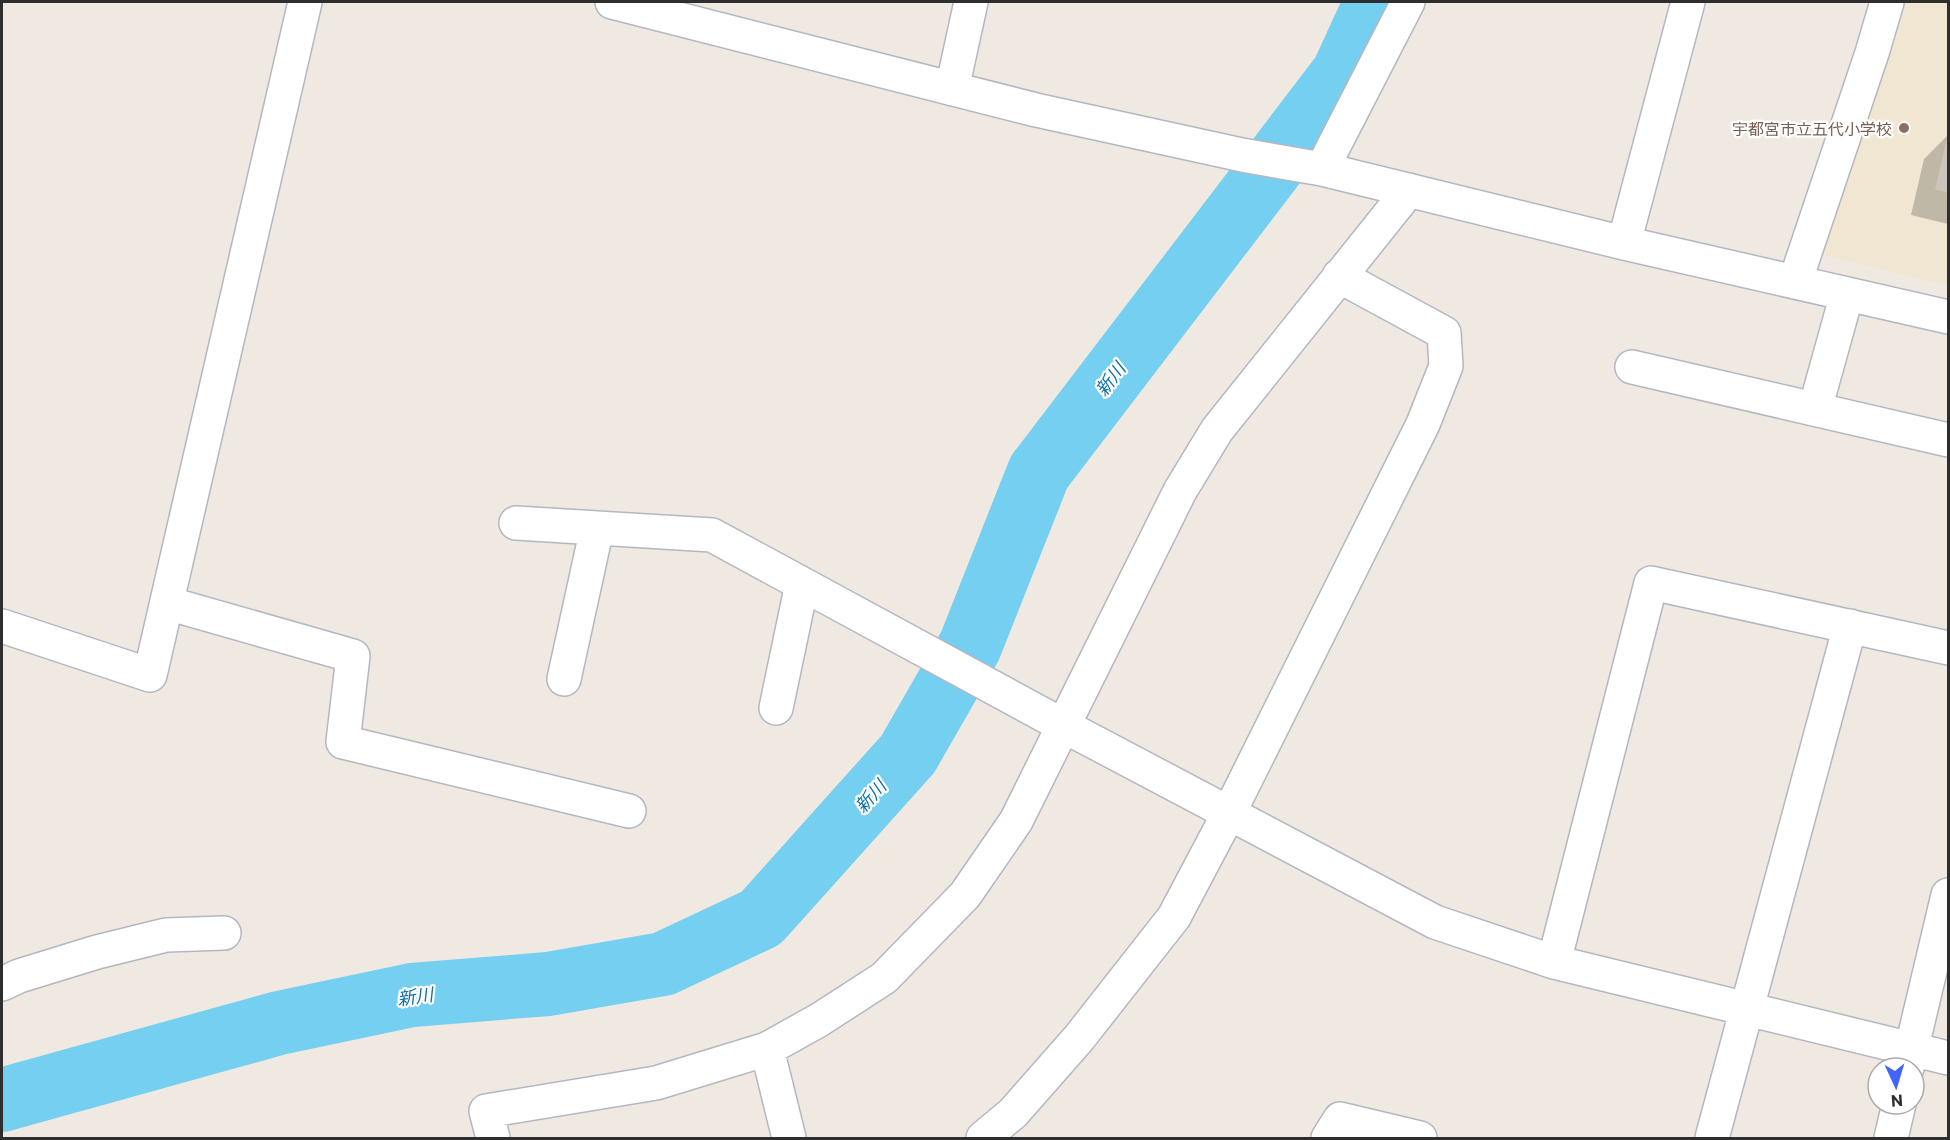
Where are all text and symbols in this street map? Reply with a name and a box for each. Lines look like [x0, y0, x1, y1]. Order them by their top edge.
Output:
place label: 宇都宮市立五代小学校 [1732, 119, 1892, 138]
marker: 宇都宮市立五代小学校 [1897, 121, 1911, 135]
water label: 新川 [1090, 356, 1131, 400]
water label: 新川 [850, 774, 892, 817]
water label: 新川 [396, 982, 436, 1009]
north arrow [1866, 1056, 1926, 1116]
text: N [1890, 1092, 1904, 1111]

